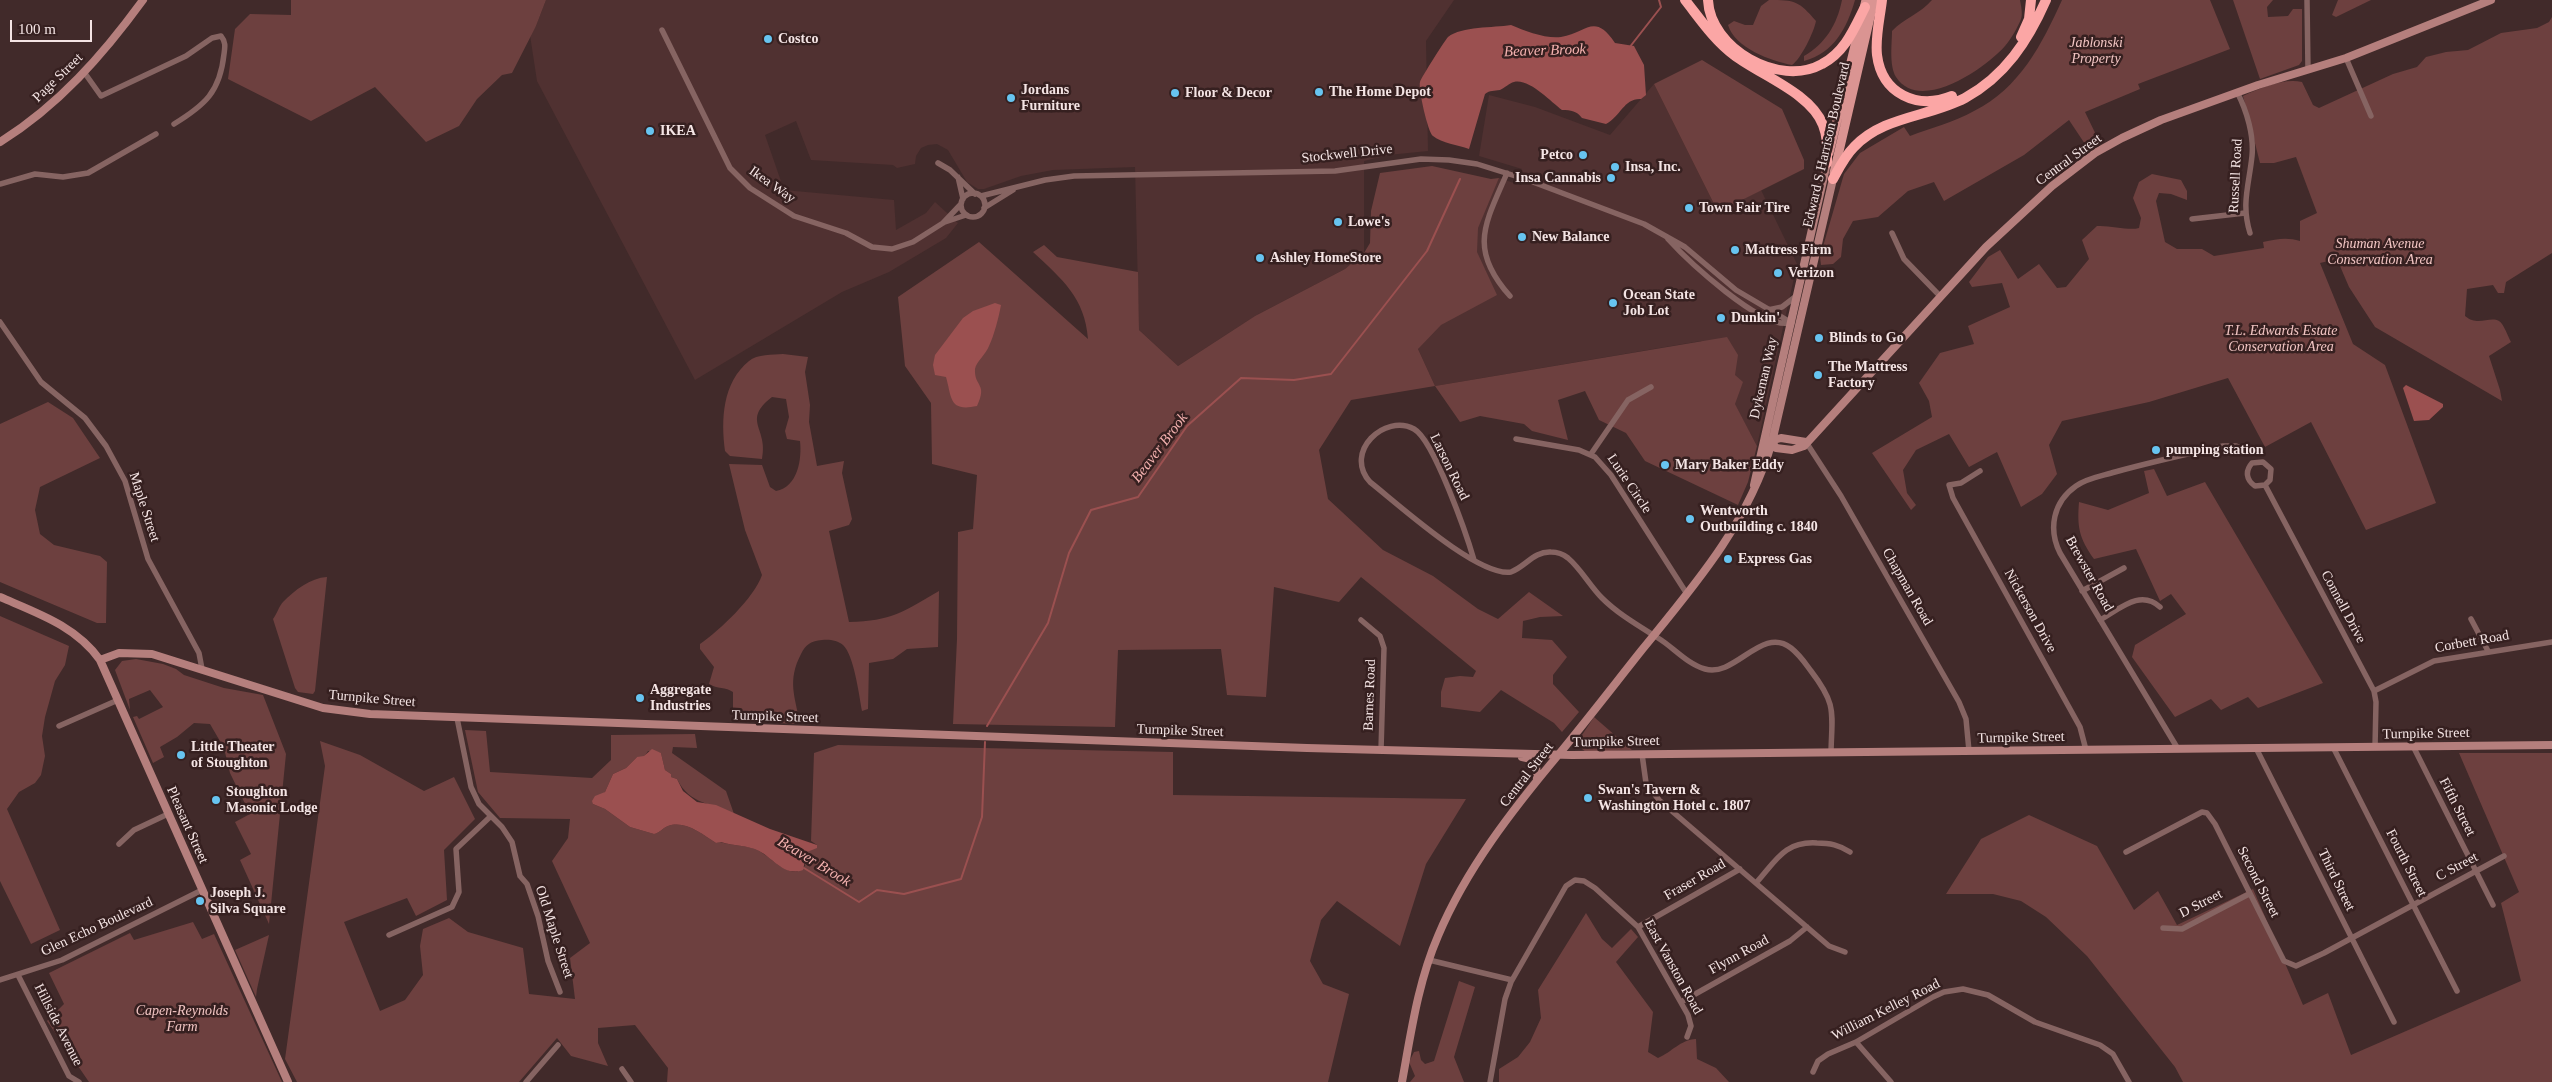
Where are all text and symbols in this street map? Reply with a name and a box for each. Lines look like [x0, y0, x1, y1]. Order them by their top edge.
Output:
scale bar [12, 10, 95, 42]
text: 100 m [18, 21, 56, 37]
place label: Costco [778, 31, 818, 47]
marker: Costco [762, 33, 774, 45]
park label: Jablonski Property [2069, 35, 2123, 68]
water label: Beaver Brook [1504, 41, 1586, 61]
street label: Page Street [29, 50, 87, 106]
street label: Edward S Harrison Boulevard [1800, 61, 1854, 229]
place label: Jordans Furniture [1021, 82, 1080, 114]
place label: The Home Depot [1329, 84, 1431, 100]
place label: Floor & Decor [1185, 85, 1272, 101]
marker: The Home Depot [1313, 86, 1325, 98]
marker: Floor & Decor [1169, 87, 1181, 99]
marker: Jordans Furniture [1005, 92, 1017, 104]
place label: IKEA [660, 123, 696, 139]
marker: IKEA [644, 125, 656, 137]
street label: Central Street [2033, 130, 2105, 190]
street label: Russell Road [2226, 138, 2246, 214]
street label: Stockwell Drive [1301, 141, 1393, 167]
place label: Petco [1540, 147, 1573, 163]
marker: Petco [1577, 149, 1589, 161]
place label: Insa, Inc. [1625, 159, 1681, 175]
marker: Insa, Inc. [1609, 161, 1621, 173]
street label: Ikea Way [746, 163, 798, 207]
place label: Insa Cannabis [1515, 170, 1601, 186]
marker: Insa Cannabis [1605, 172, 1617, 184]
place label: Town Fair Tire [1699, 200, 1790, 216]
marker: Town Fair Tire [1683, 202, 1695, 214]
place label: Lowe's [1348, 214, 1390, 230]
marker: Lowe's [1332, 216, 1344, 228]
place label: New Balance [1532, 229, 1609, 245]
marker: New Balance [1516, 231, 1528, 243]
park label: Shuman Avenue Conservation Area [2327, 236, 2433, 268]
place label: Mattress Firm [1745, 242, 1831, 258]
marker: Mattress Firm [1729, 244, 1741, 256]
place label: Ashley HomeStore [1270, 250, 1381, 266]
marker: Ashley HomeStore [1254, 252, 1266, 264]
place label: Verizon [1788, 265, 1834, 281]
marker: Verizon [1772, 267, 1784, 279]
place label: Ocean State Job Lot [1623, 287, 1695, 320]
marker: Ocean State Job Lot [1607, 297, 1619, 309]
place label: Dunkin' [1731, 310, 1780, 326]
marker: Dunkin' [1715, 312, 1727, 324]
park label: T.L. Edwards Estate Conservation Area [2225, 323, 2337, 356]
place label: Blinds to Go [1829, 330, 1904, 346]
marker: Blinds to Go [1813, 332, 1825, 344]
street label: Dykeman Way [1746, 336, 1782, 420]
place label: The Mattress Factory [1828, 359, 1907, 392]
marker: The Mattress Factory [1812, 369, 1824, 381]
water label: Beaver Brook [1128, 410, 1192, 486]
street label: Larson Road [1426, 431, 1472, 503]
place label: pumping station [2166, 442, 2264, 458]
marker: pumping station [2150, 444, 2162, 456]
street label: Lurie Circle [1603, 451, 1655, 517]
place label: Mary Baker Eddy [1675, 457, 1784, 473]
marker: Mary Baker Eddy [1659, 459, 1671, 471]
street label: Maple Street [125, 470, 163, 544]
place label: Wentworth Outbuilding c. 1840 [1700, 503, 1818, 536]
marker: Wentworth Outbuilding c. 1840 [1684, 513, 1696, 525]
street label: Brewster Road [2061, 533, 2117, 615]
street label: Chapman Road [1878, 545, 1936, 629]
place label: Express Gas [1738, 551, 1812, 567]
marker: Express Gas [1722, 553, 1734, 565]
street label: Nickerson Drive [2000, 566, 2060, 656]
street label: Connell Drive [2317, 568, 2369, 646]
street label: Corbett Road [2434, 627, 2510, 657]
street label: Barnes Road [1360, 659, 1380, 731]
place label: Aggregate Industries [650, 682, 711, 714]
street label: Turnpike Street [328, 687, 416, 711]
marker: Aggregate Industries [634, 692, 646, 704]
street label: Turnpike Street [731, 707, 819, 727]
street label: Turnpike Street [1136, 721, 1224, 741]
street label: Turnpike Street [2382, 725, 2470, 743]
street label: Turnpike Street [1977, 729, 2065, 747]
street label: Turnpike Street [1572, 733, 1660, 751]
place label: Little Theater of Stoughton [191, 739, 275, 772]
street label: Central Street [1497, 739, 1557, 811]
marker: Little Theater of Stoughton [175, 749, 187, 761]
street label: Fifth Street [2435, 775, 2479, 839]
place label: Swan's Tavern & Washington Hotel c. 1807 [1598, 782, 1750, 814]
street label: Pleasant Street [162, 784, 212, 866]
place label: Stoughton Masonic Lodge [226, 784, 317, 816]
marker: Swan's Tavern & Washington Hotel c. 1807 [1582, 792, 1594, 804]
marker: Stoughton Masonic Lodge [210, 794, 222, 806]
street label: Fourth Street [2382, 826, 2430, 900]
water label: Beaver Brook [774, 833, 854, 891]
street label: Second Street [2233, 844, 2283, 920]
street label: Third Street [2314, 846, 2358, 914]
street label: C Street [2433, 849, 2481, 885]
street label: Fraser Road [1661, 856, 1729, 904]
street label: Old Maple Street [531, 884, 577, 980]
place label: Joseph J. Silva Square [210, 885, 286, 918]
street label: D Street [2177, 886, 2225, 922]
street label: Glen Echo Boulevard [38, 894, 156, 960]
marker: Joseph J. Silva Square [194, 895, 206, 907]
street label: East Vanston Road [1640, 917, 1706, 1017]
street label: Flynn Road [1706, 932, 1772, 978]
street label: William Kelley Road [1829, 975, 1943, 1045]
street label: Hillside Avenue [30, 981, 86, 1069]
park label: Capen-Reynolds Farm [136, 1003, 228, 1036]

